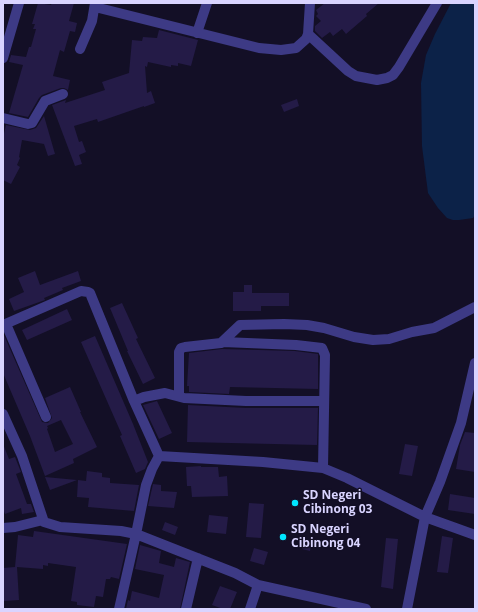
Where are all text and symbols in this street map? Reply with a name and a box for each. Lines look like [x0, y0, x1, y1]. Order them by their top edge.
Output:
place label: SD Negeri Cibinong 03 [303, 489, 372, 517]
marker: SD Negeri Cibinong 03 [290, 498, 300, 508]
place label: SD Negeri Cibinong 04 [291, 523, 360, 551]
marker: SD Negeri Cibinong 04 [278, 532, 288, 542]

